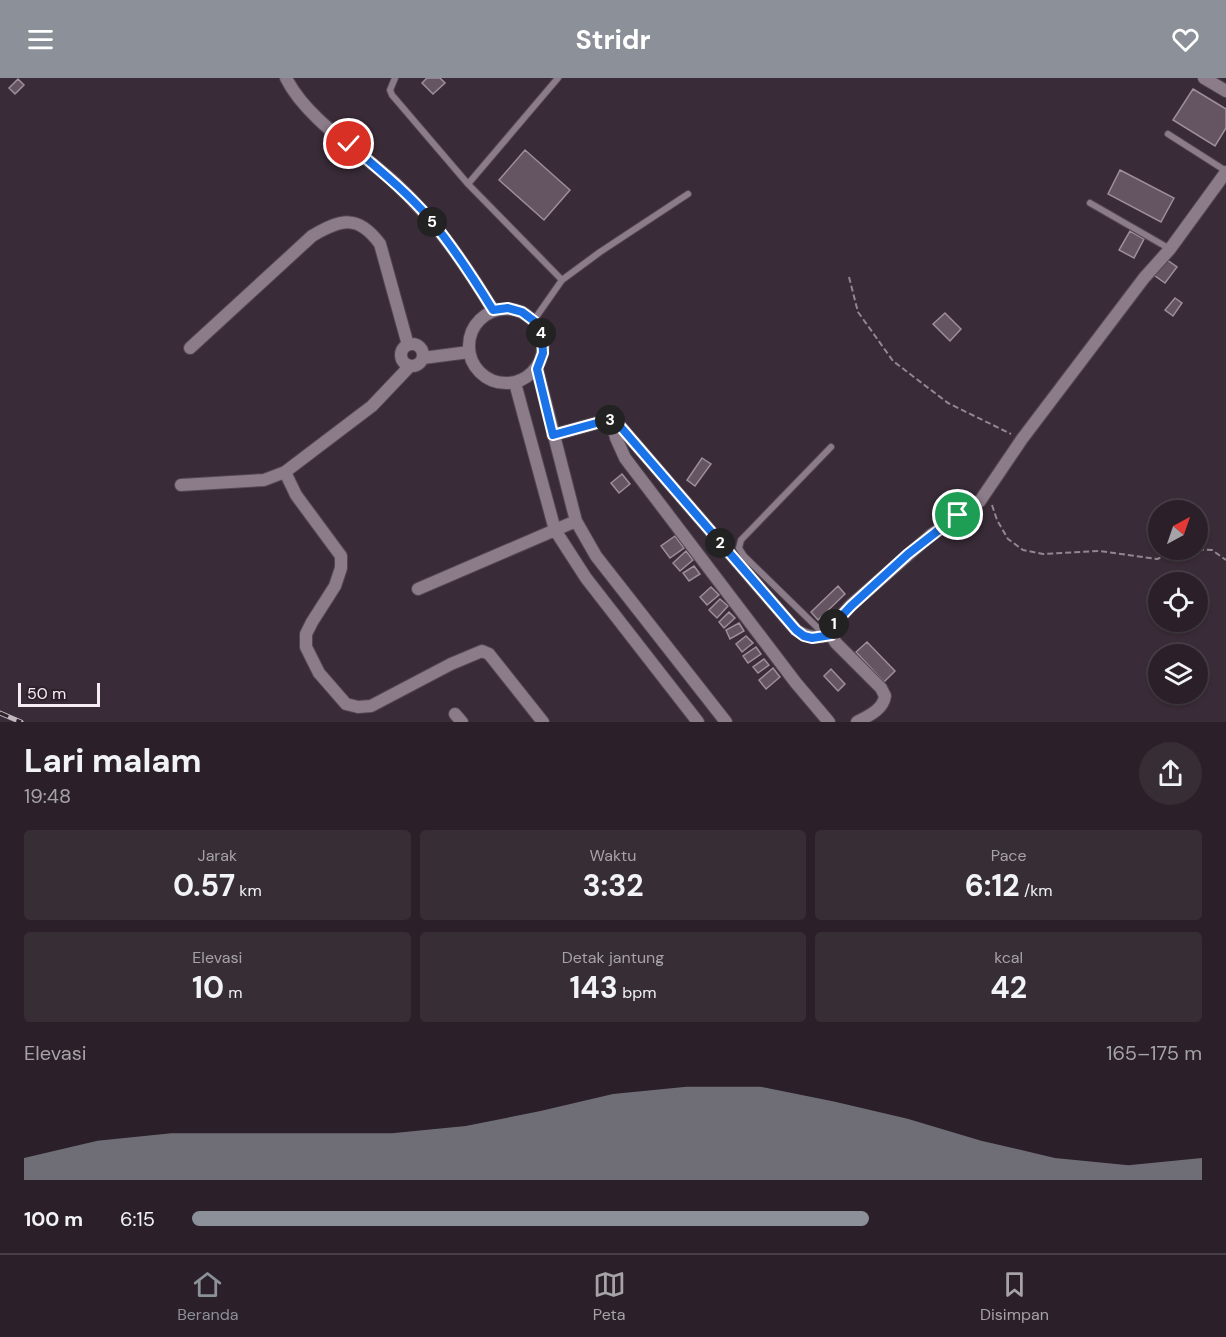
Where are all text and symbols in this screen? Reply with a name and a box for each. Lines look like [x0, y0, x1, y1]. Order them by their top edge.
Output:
text: Stridr [575, 22, 651, 57]
icon: menu [24, 23, 57, 56]
icon: heart [1169, 23, 1202, 56]
pin [323, 118, 374, 169]
icon: check [332, 127, 365, 160]
pin: 5 [417, 207, 447, 237]
text: 5 [427, 211, 437, 232]
pin: 4 [526, 318, 556, 348]
text: 4 [536, 322, 546, 343]
pin: 3 [595, 405, 625, 435]
text: 3 [605, 409, 615, 430]
pin [932, 489, 983, 540]
icon: arrive [941, 498, 974, 531]
north arrow [1148, 500, 1208, 560]
map controls [1148, 500, 1208, 704]
pin: 2 [705, 528, 735, 558]
text: 2 [715, 532, 725, 553]
button: locate [1148, 572, 1208, 632]
pin: 1 [819, 609, 849, 639]
text: 1 [831, 613, 837, 634]
button: layers [1148, 644, 1208, 704]
scale bar [18, 680, 100, 708]
text: 50 m [27, 683, 66, 704]
text: Lari malam [24, 739, 202, 782]
button: share [1139, 742, 1202, 805]
text: 19:48 [24, 783, 71, 809]
text: Jarak [198, 845, 237, 866]
text: Waktu [590, 845, 636, 866]
text: Pace [991, 845, 1027, 866]
text: 0.57 [173, 866, 235, 905]
text: 3:32 [582, 866, 644, 905]
text: 6:12 [965, 866, 1020, 905]
text: km [235, 880, 262, 901]
text: /km [1020, 880, 1053, 901]
text: Elevasi [192, 947, 242, 968]
text: Detak jantung [562, 947, 664, 968]
text: kcal [994, 947, 1023, 968]
text: 10 [192, 968, 224, 1007]
text: 143 [569, 968, 618, 1007]
text: 42 [990, 968, 1027, 1007]
text: m [224, 982, 243, 1003]
text: bpm [618, 982, 657, 1003]
text: Elevasi [24, 1040, 86, 1066]
text: 165–175 m [1106, 1040, 1202, 1066]
text: 100 m [24, 1206, 83, 1232]
text: 6:15 [120, 1206, 155, 1232]
tab: Beranda [177, 1268, 238, 1325]
tab: Peta [593, 1268, 626, 1325]
tab: Disimpan [980, 1268, 1049, 1325]

